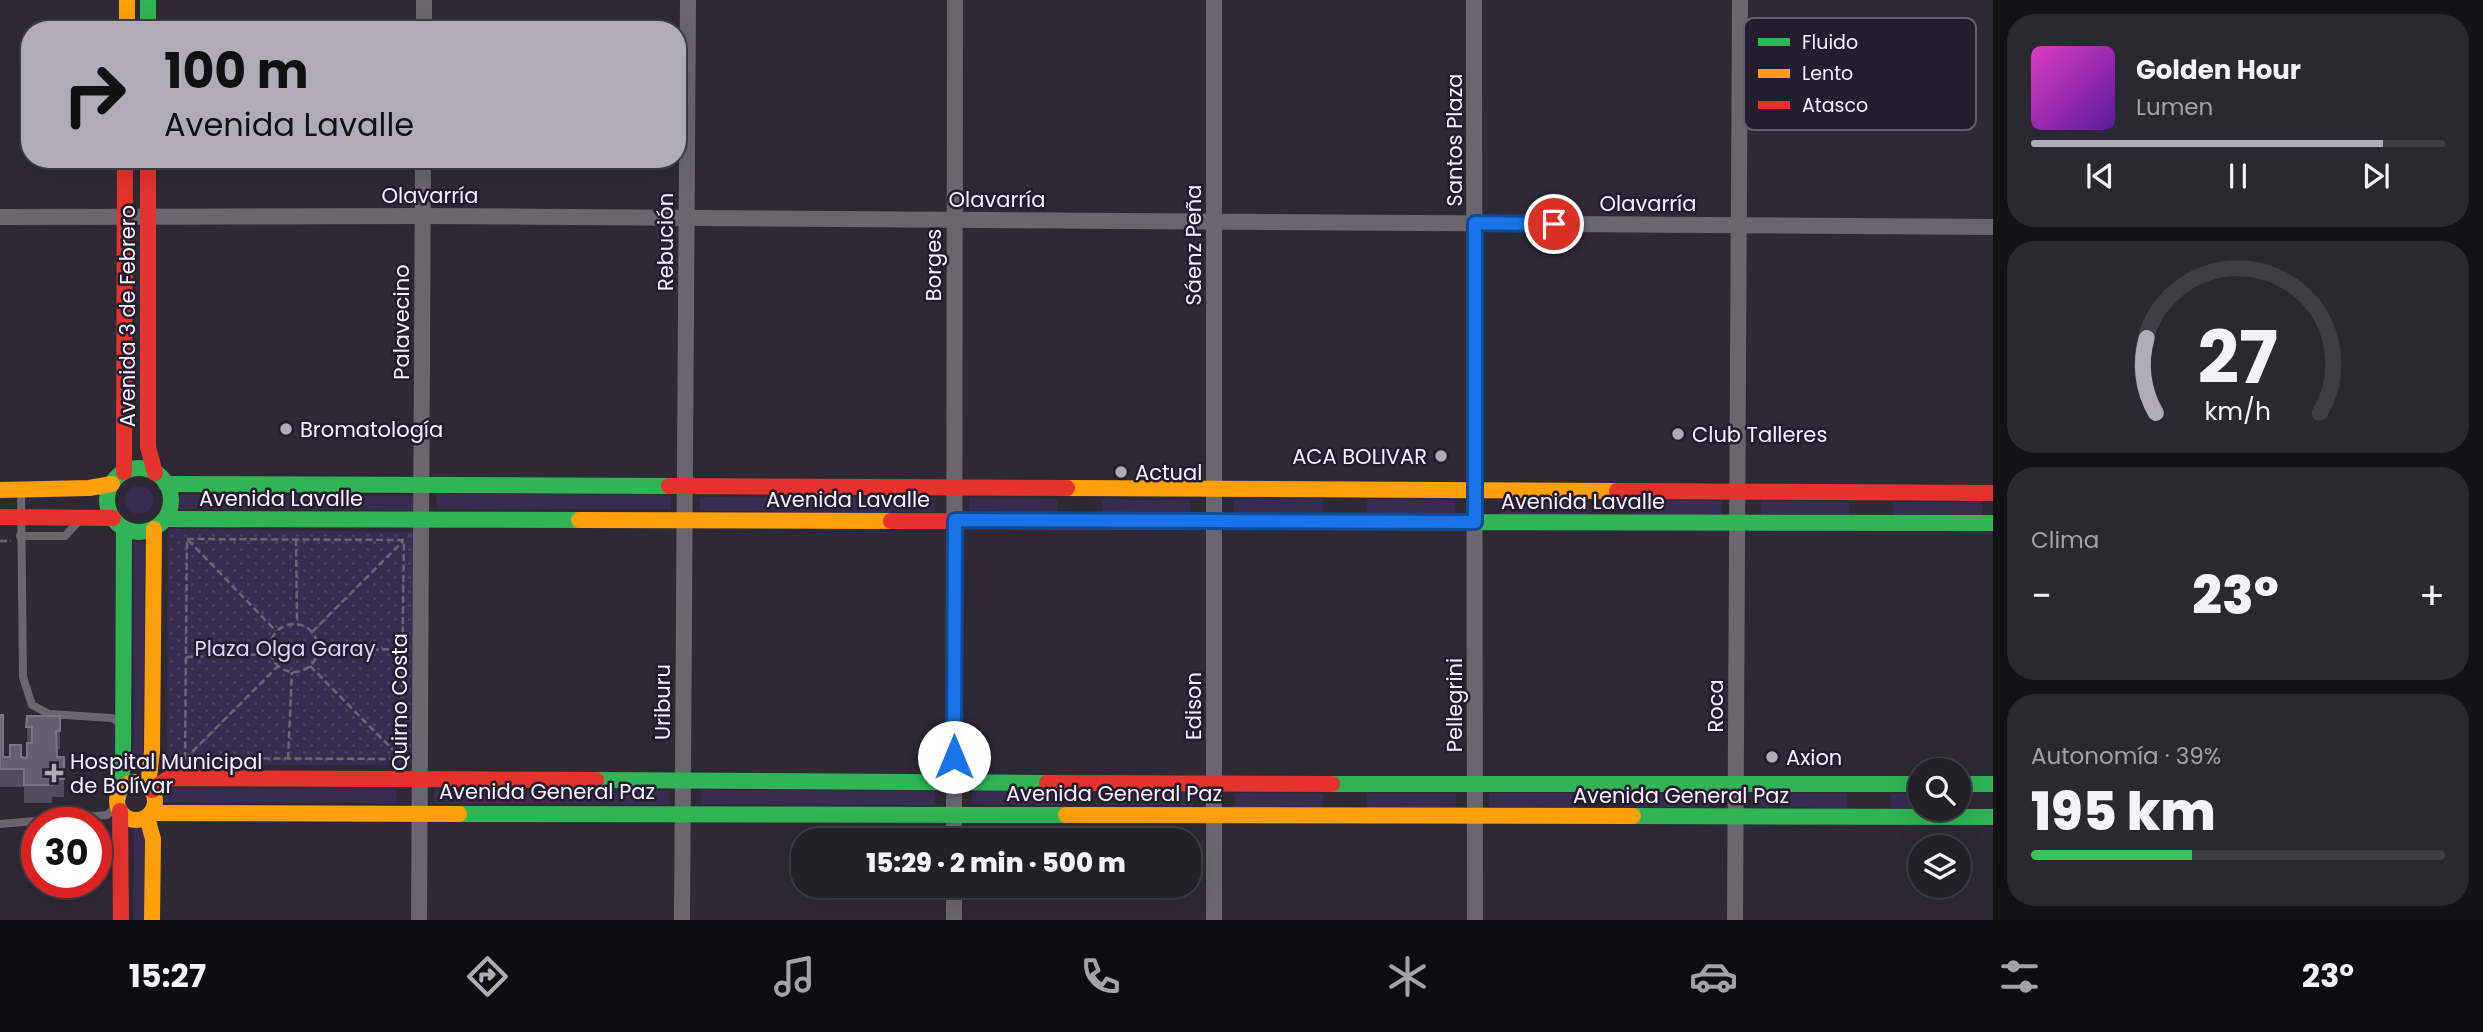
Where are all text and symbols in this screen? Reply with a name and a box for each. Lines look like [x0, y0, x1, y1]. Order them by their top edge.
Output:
legend [1744, 18, 1976, 130]
text: Fluido [1802, 29, 1858, 56]
text: 100 m [164, 37, 309, 105]
icon: right [49, 49, 140, 140]
text: Golden Hour [2136, 52, 2301, 88]
text: Lento [1802, 60, 1853, 87]
street label: Santos Plaza [1440, 74, 1469, 206]
text: Lumen [2136, 91, 2213, 123]
text: Atasco [1802, 92, 1868, 119]
text: Avenida Lavalle [164, 102, 414, 147]
icon: previous [2081, 157, 2119, 195]
icon: pause [2219, 157, 2257, 195]
icon: next [2357, 157, 2395, 195]
street label: Olavarría [382, 181, 478, 210]
street label: Olavarría [949, 185, 1045, 214]
street label: Sáenz Peña [1179, 185, 1208, 305]
street label: Olavarría [1600, 189, 1696, 218]
street label: Rebución [651, 193, 680, 291]
pin [1524, 194, 1584, 254]
street label: Avenida 3 de Febrero [113, 205, 142, 427]
icon: arrive [1535, 205, 1573, 243]
street label: Borges [919, 229, 948, 301]
street label: Palavecino [387, 264, 416, 380]
text: 27 [2198, 307, 2278, 408]
text: km/h [2205, 394, 2271, 429]
place label: Bromatología [300, 415, 443, 444]
place label: Club Talleres [1692, 420, 1827, 449]
marker: Bromatología [278, 421, 294, 437]
marker: Club Talleres [1670, 426, 1686, 442]
place label: ACA BOLIVAR [1292, 442, 1427, 471]
marker: ACA BOLIVAR [1433, 448, 1449, 464]
place label: Actual [1135, 458, 1202, 487]
marker: Actual [1113, 464, 1129, 480]
street label: Avenida Lavalle [199, 484, 363, 513]
street label: Avenida Lavalle [766, 485, 930, 514]
street label: Avenida Lavalle [1501, 487, 1665, 516]
text: Clima [2031, 524, 2099, 556]
text: 23° [2192, 559, 2279, 632]
text: − [2031, 569, 2052, 622]
text: + [2419, 569, 2445, 622]
street label: Quirno Costa [385, 633, 414, 771]
park label: Plaza Olga Garay [195, 634, 376, 663]
street label: Pellegrini [1440, 658, 1469, 752]
street label: Uriburu [648, 664, 677, 740]
street label: Edison [1179, 672, 1208, 740]
street label: Roca [1701, 679, 1730, 733]
position arrow [917, 720, 991, 794]
text: Autonomía · 39% [2031, 740, 2221, 772]
place label: Axion [1786, 743, 1842, 772]
place label: Hospital Municipal de Bolívar [70, 747, 263, 800]
marker: Axion [1764, 749, 1780, 765]
map controls [1908, 758, 1971, 898]
button: search [1908, 758, 1971, 821]
marker: Hospital Municipal de Bolívar [44, 763, 64, 783]
text: 195 km [2031, 775, 2216, 848]
street label: Avenida General Paz [439, 777, 655, 806]
street label: Avenida General Paz [1006, 779, 1222, 808]
street label: Avenida General Paz [1573, 781, 1789, 810]
speed limit sign: 30 [21, 807, 112, 898]
button: layers [1908, 835, 1971, 898]
text: 15:29 · 2 min · 500 m [866, 845, 1126, 881]
icon: directions [463, 952, 512, 1001]
icon: music [770, 952, 819, 1001]
icon: phone [1076, 952, 1125, 1001]
icon: climate [1383, 952, 1432, 1001]
icon: car [1689, 952, 1738, 1001]
icon: filters [1995, 952, 2044, 1001]
text: 15:27 [129, 953, 206, 998]
text: 23° [2302, 953, 2354, 998]

